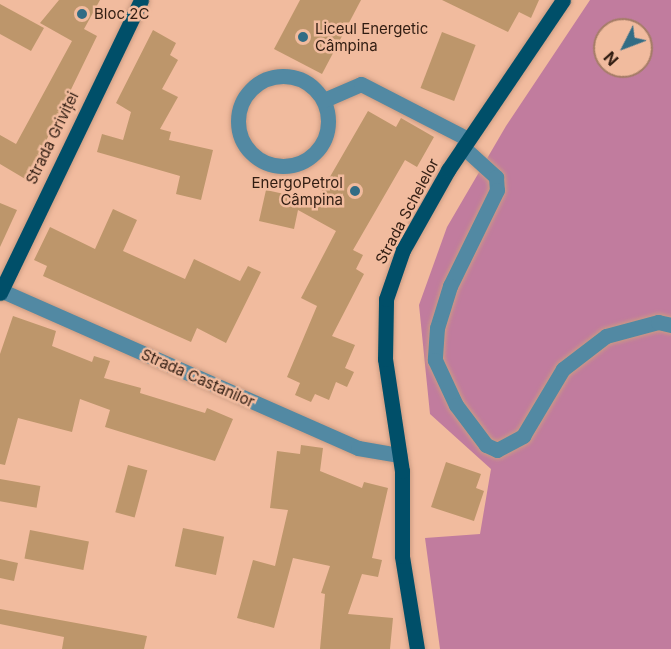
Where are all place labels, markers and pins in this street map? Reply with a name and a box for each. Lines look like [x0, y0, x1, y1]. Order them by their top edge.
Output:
place label: Bloc 2C [94, 5, 149, 23]
marker: Bloc 2C [75, 7, 89, 21]
place label: Liceul Energetic Câmpina [315, 19, 428, 54]
marker: Liceul Energetic Câmpina [296, 30, 310, 44]
place label: EnergoPetrol Câmpina [252, 173, 343, 208]
marker: EnergoPetrol Câmpina [348, 184, 362, 198]

